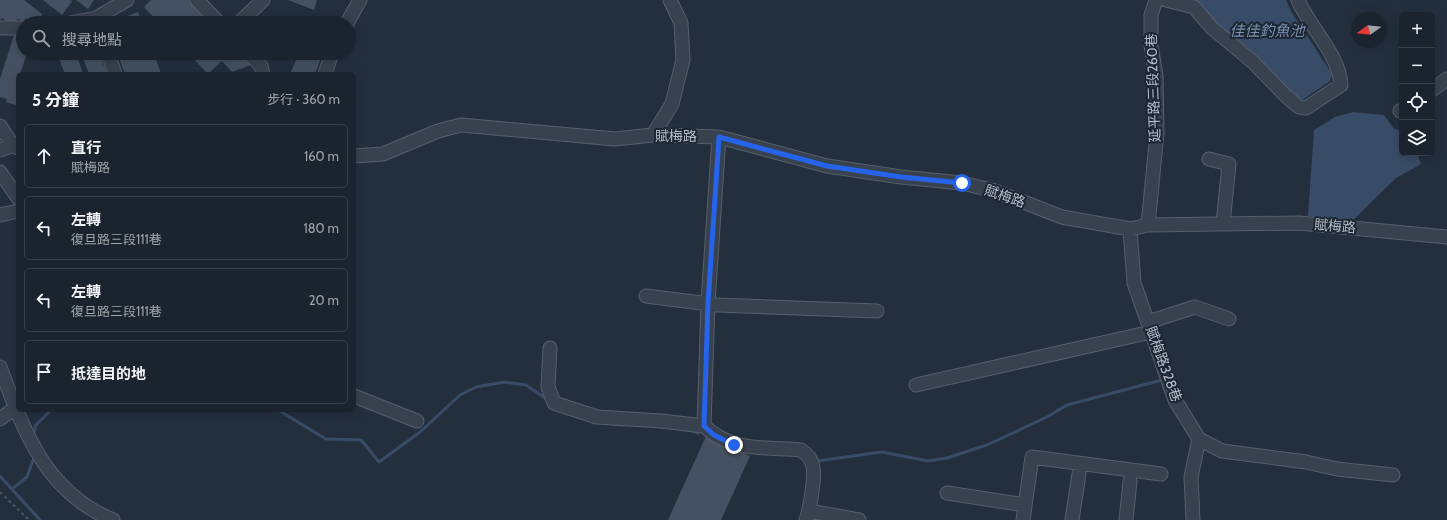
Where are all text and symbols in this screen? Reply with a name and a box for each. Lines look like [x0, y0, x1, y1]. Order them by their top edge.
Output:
north arrow [1351, 12, 1387, 48]
map controls [1399, 12, 1435, 156]
button: + [1399, 12, 1435, 48]
search box [16, 16, 356, 60]
water label: 佳佳釣魚池 [1229, 22, 1306, 40]
icon: search [30, 27, 52, 49]
text: 搜尋地點 [62, 31, 122, 49]
street label: 延平路三段260巷 [1142, 33, 1164, 143]
button: − [1399, 48, 1435, 84]
button: locate [1399, 84, 1435, 120]
text: 5 分鐘 [32, 90, 79, 110]
text: 步行 · 360 m [267, 91, 340, 107]
button: layers [1399, 120, 1435, 156]
street label: 賦梅路 [655, 127, 697, 145]
text: 直行 [71, 139, 101, 157]
icon: ahead [33, 145, 55, 167]
text: 160 m [304, 148, 339, 164]
text: 賦梅路 [71, 159, 110, 175]
route start [953, 174, 971, 192]
street label: 賦梅路 [982, 181, 1028, 211]
text: 左轉 [71, 211, 101, 229]
street label: 賦梅路 [1313, 215, 1357, 237]
icon: left [33, 217, 55, 239]
text: 180 m [303, 220, 339, 236]
text: 復旦路三段111巷 [71, 231, 162, 247]
text: 左轉 [71, 283, 101, 301]
icon: left [33, 289, 55, 311]
text: 20 m [309, 292, 339, 308]
text: 復旦路三段111巷 [71, 303, 162, 319]
street label: 賦梅路328巷 [1142, 324, 1186, 404]
icon: arrive [33, 361, 55, 383]
text: 抵達目的地 [71, 365, 146, 383]
route end [725, 436, 743, 454]

